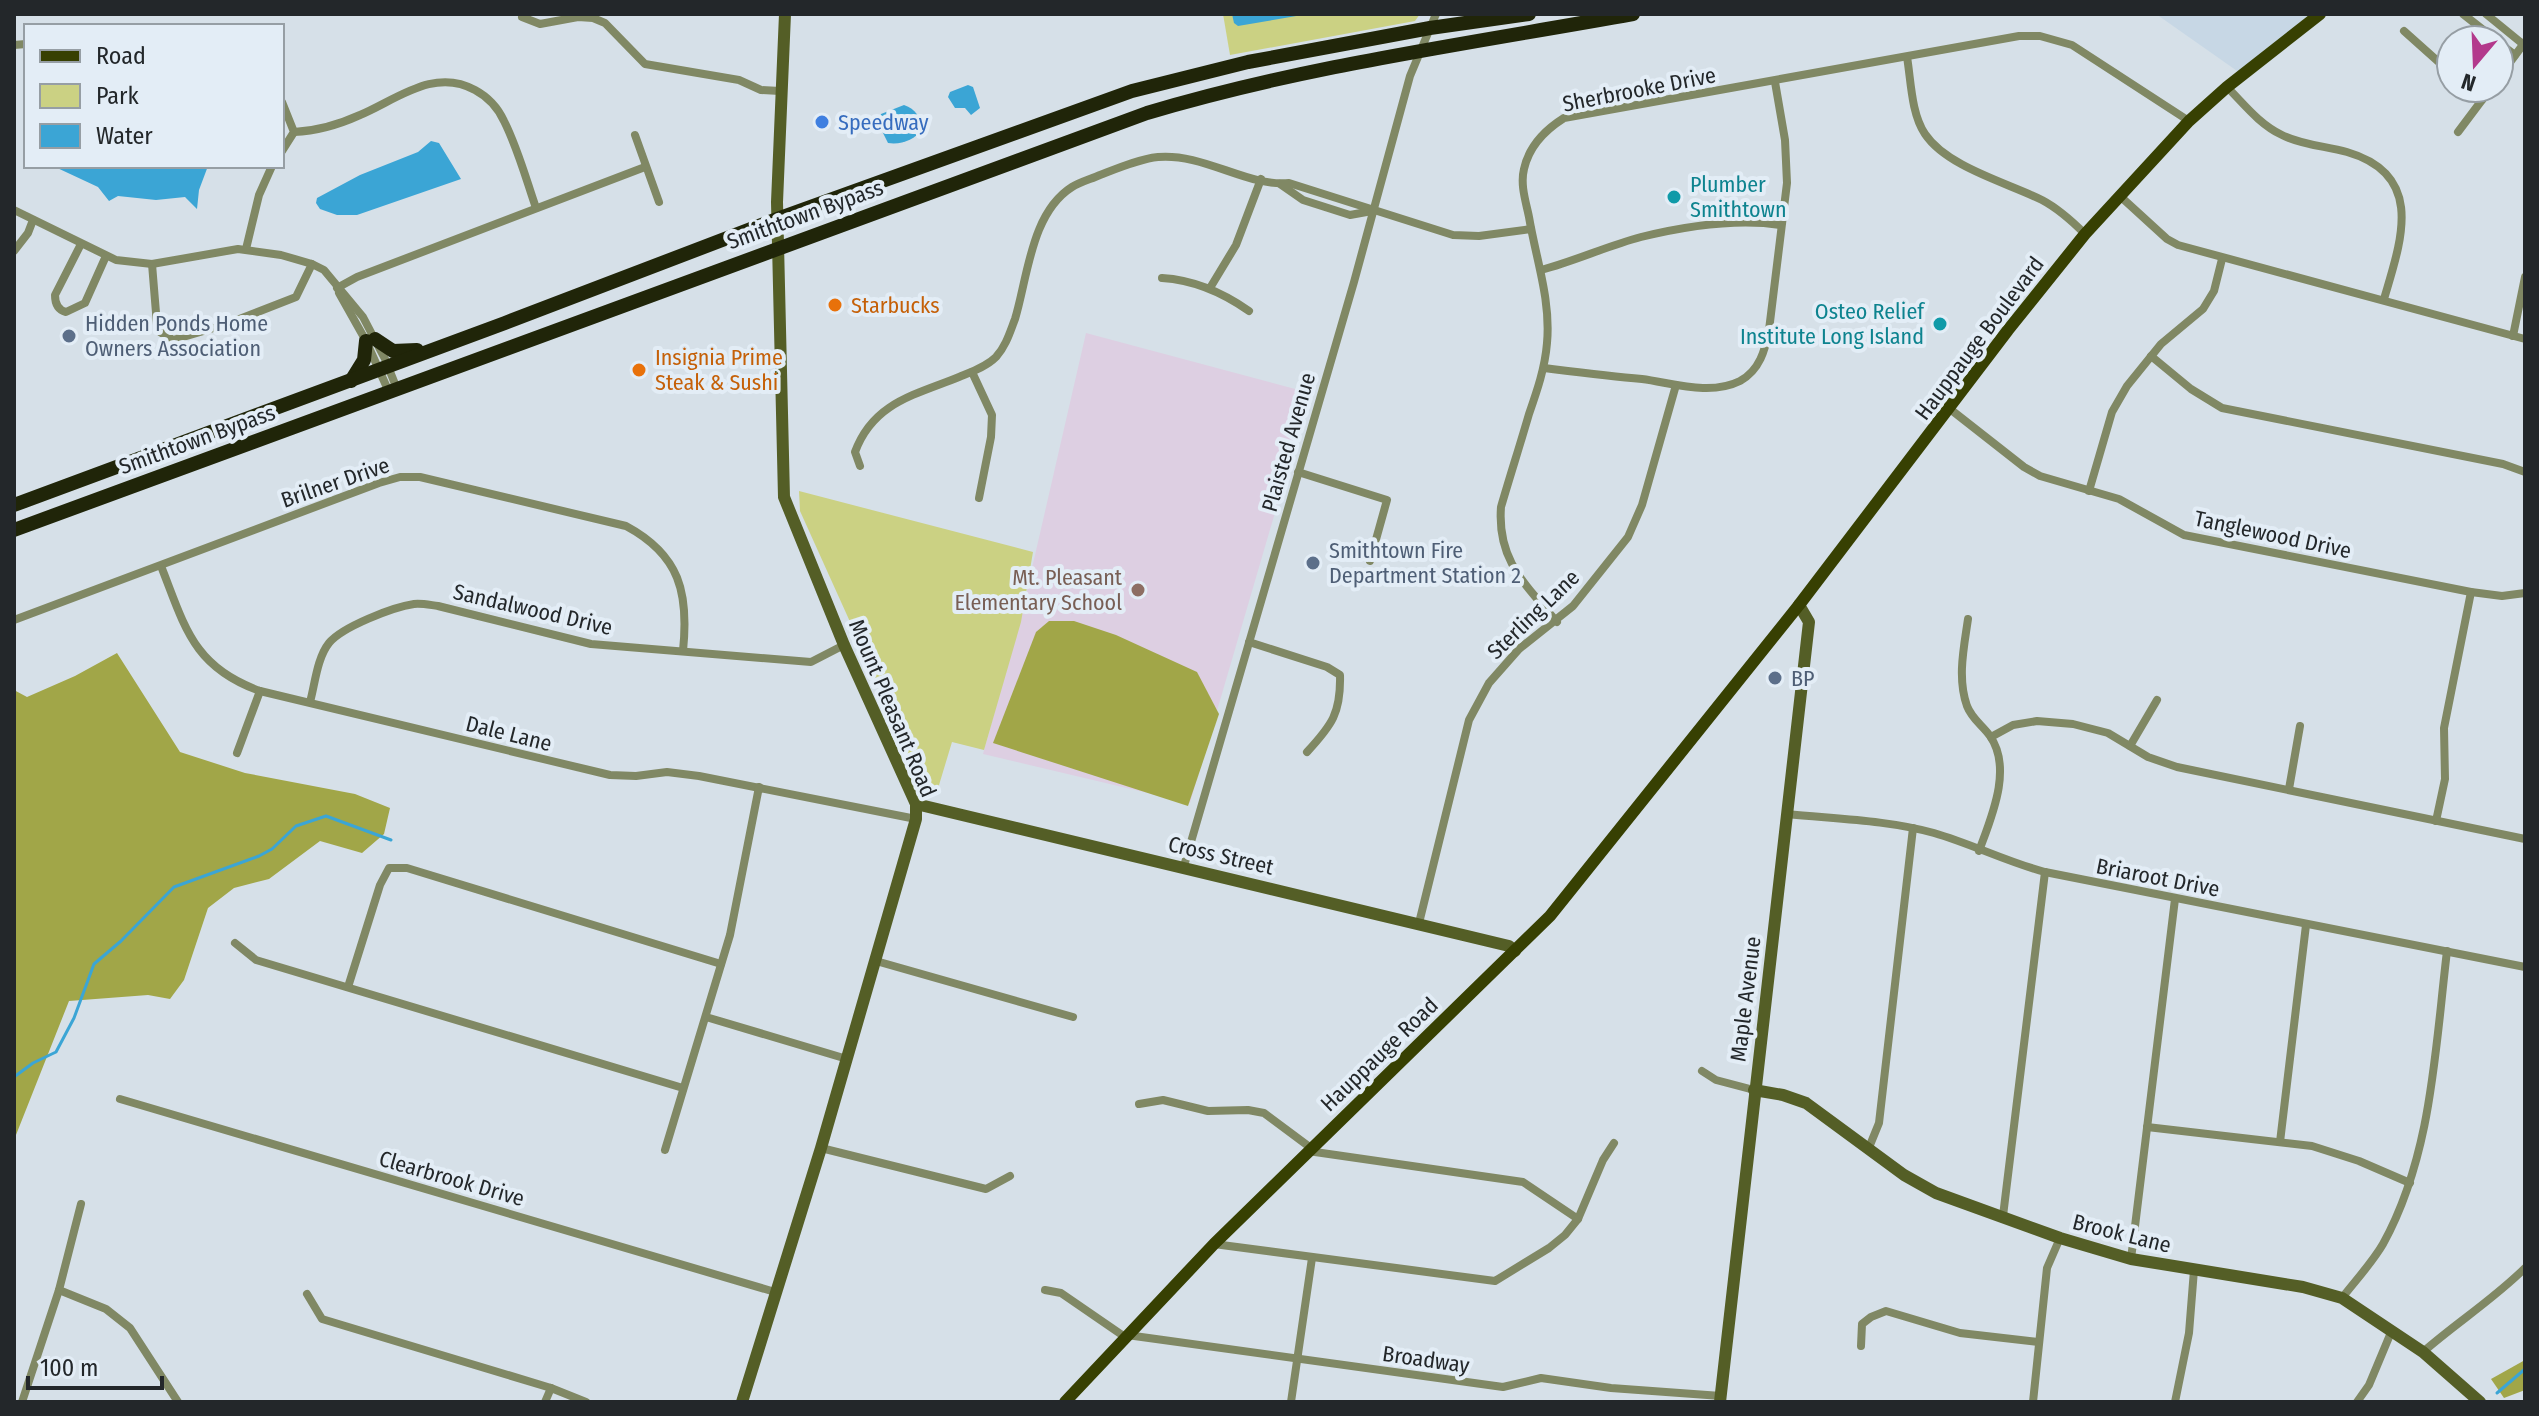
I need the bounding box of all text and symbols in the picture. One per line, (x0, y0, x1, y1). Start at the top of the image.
legend (24, 24, 284, 168)
north arrow (2435, 24, 2515, 104)
text: Road (96, 42, 146, 70)
street label: Sherbrooke Drive (1560, 61, 1718, 118)
text: N (2458, 68, 2479, 97)
text: Park (96, 82, 139, 110)
place label: Speedway (838, 109, 929, 136)
marker: Speedway (813, 113, 831, 131)
text: Water (96, 122, 153, 150)
place label: Plumber Smithtown (1690, 171, 1787, 223)
street label: Smithtown Bypass (723, 174, 887, 255)
marker: Plumber Smithtown (1665, 188, 1683, 206)
street label: Hauppauge Boulevard (1909, 251, 2050, 425)
place label: Starbucks (851, 292, 940, 319)
marker: Starbucks (826, 296, 844, 314)
place label: Osteo Relief Institute Long Island (1740, 298, 1925, 350)
place label: Hidden Ponds Home Owners Association (85, 310, 268, 362)
marker: Osteo Relief Institute Long Island (1931, 315, 1949, 333)
marker: Hidden Ponds Home Owners Association (60, 327, 78, 345)
place label: Insignia Prime Steak & Sushi (655, 344, 783, 396)
marker: Insignia Prime Steak & Sushi (630, 361, 648, 379)
street label: Plaisted Avenue (1256, 369, 1321, 515)
street label: Smithtown Bypass (115, 399, 279, 480)
street label: Brilner Drive (277, 451, 393, 514)
street label: Tanglewood Drive (2192, 505, 2354, 564)
place label: Smithtown Fire Department Station 2 (1329, 537, 1521, 589)
marker: Smithtown Fire Department Station 2 (1304, 554, 1322, 572)
place label: Mt. Pleasant Elementary School (955, 564, 1123, 616)
street label: Sterling Lane (1482, 564, 1585, 665)
street label: Sandalwood Drive (451, 578, 615, 641)
marker: Mt. Pleasant Elementary School (1129, 581, 1147, 599)
street label: Mount Pleasant Road (843, 615, 942, 801)
place label: BP (1791, 665, 1815, 692)
marker: BP (1766, 669, 1784, 687)
street label: Dale Lane (463, 710, 555, 757)
street label: Cross Street (1166, 830, 1277, 881)
street label: Briaroot Drive (2094, 852, 2222, 903)
street label: Maple Avenue (1724, 935, 1767, 1063)
street label: Hauppauge Road (1315, 992, 1444, 1117)
street label: Clearbrook Drive (376, 1145, 528, 1212)
street label: Brook Lane (2070, 1208, 2174, 1259)
scale bar (28, 1340, 162, 1390)
street label: Broadway (1381, 1340, 1471, 1379)
text: 100 m (40, 1354, 98, 1382)

